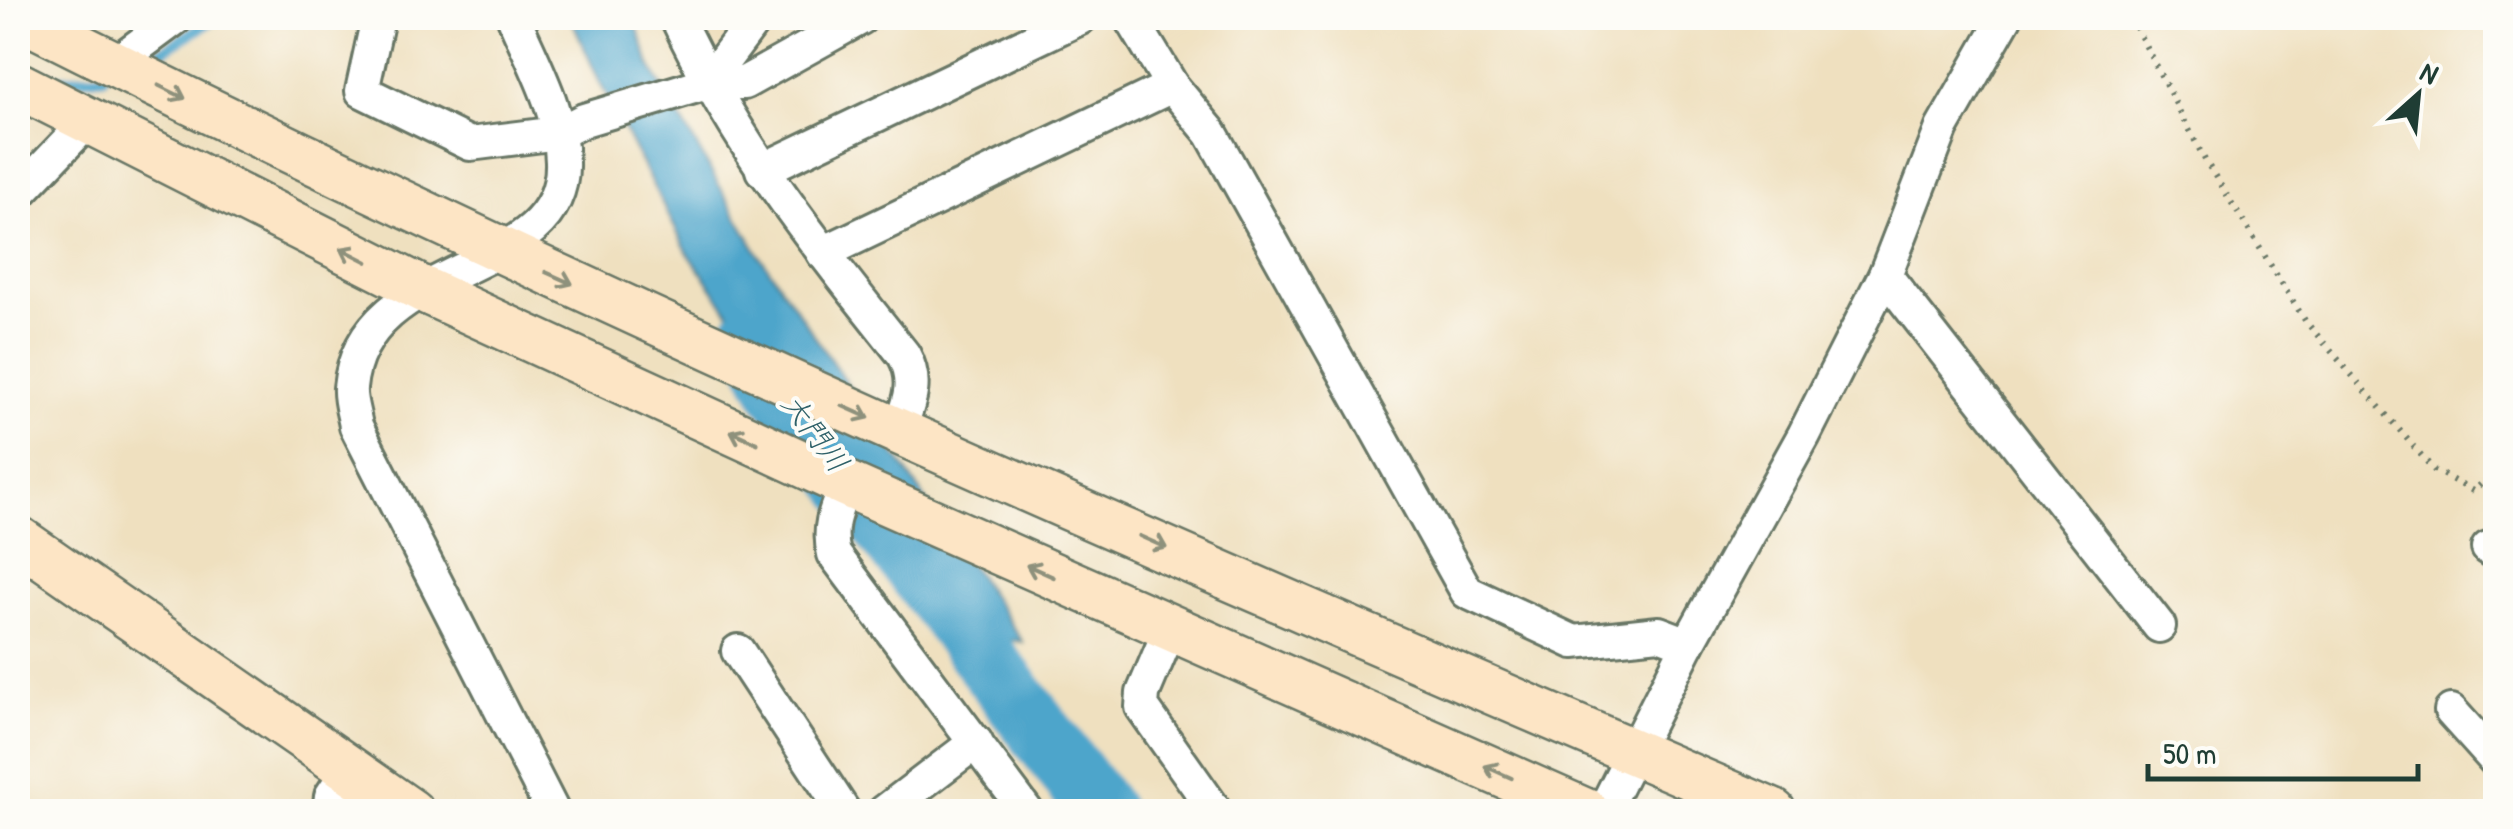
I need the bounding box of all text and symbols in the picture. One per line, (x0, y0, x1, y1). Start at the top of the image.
north arrow (2368, 45, 2468, 145)
text: N (2414, 52, 2445, 93)
one-way arrow (156, 83, 186, 102)
one-way arrow (340, 245, 370, 264)
one-way arrow (543, 270, 574, 288)
water label: 大門川 (773, 384, 859, 480)
one-way arrow (840, 403, 870, 422)
one-way arrow (730, 427, 760, 446)
one-way arrow (1137, 534, 1168, 552)
one-way arrow (1025, 561, 1056, 579)
scale bar (2148, 719, 2418, 781)
text: 50 m (2163, 733, 2216, 773)
one-way arrow (1483, 762, 1514, 780)

